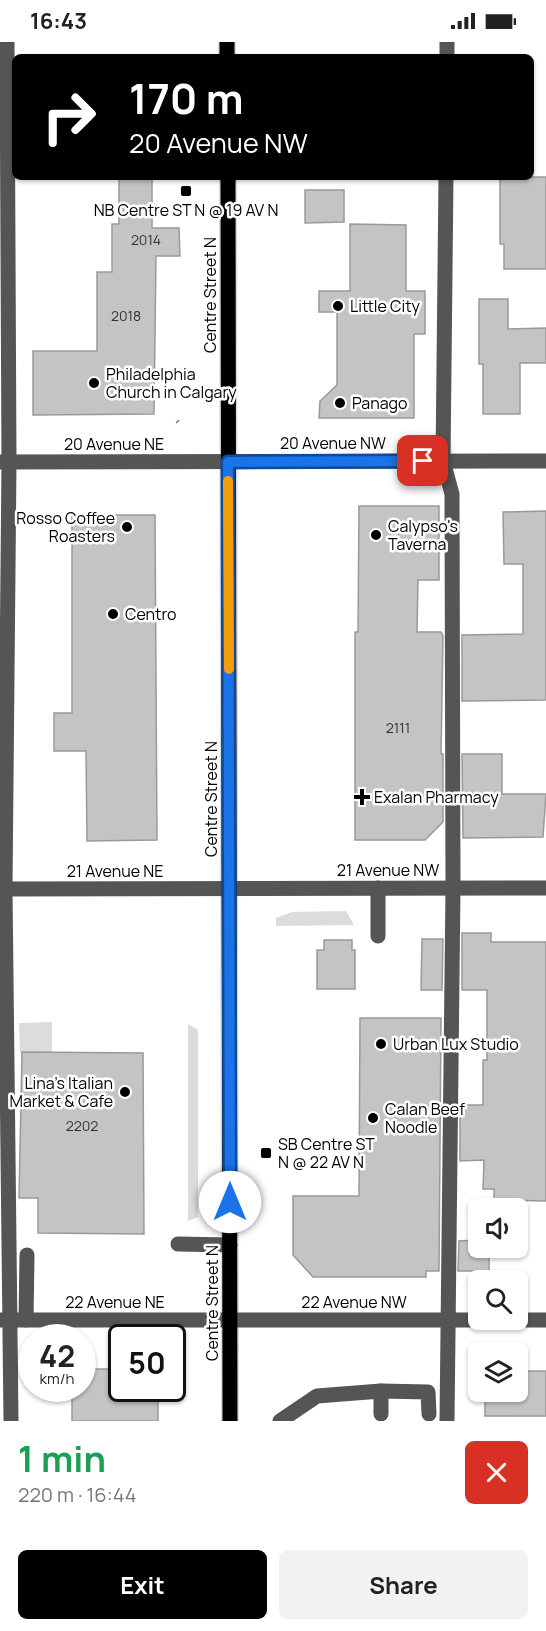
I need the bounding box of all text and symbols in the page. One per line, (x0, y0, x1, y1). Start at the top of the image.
text: 16:43 (30, 6, 87, 36)
text: 170 m (129, 69, 244, 127)
icon: right (30, 78, 108, 156)
text: 20 Avenue NW (129, 124, 308, 161)
marker: NB Centre ST N @ 19 AV N (179, 184, 193, 198)
place label: NB Centre ST N @ 19 AV N (94, 199, 278, 221)
house number: 2014 (131, 230, 161, 249)
street label: Centre Street N (199, 237, 221, 353)
place label: Little City (350, 295, 420, 317)
marker: Little City (331, 299, 345, 313)
house number: 2018 (111, 306, 141, 325)
place label: Philadelphia Church in Calgary (106, 363, 237, 403)
marker: Philadelphia Church in Calgary (87, 376, 101, 390)
place label: Panago (352, 392, 408, 414)
marker: Panago (333, 396, 347, 410)
street label: 20 Avenue NW (280, 432, 386, 454)
street label: 20 Avenue NE (64, 433, 164, 455)
pin (397, 435, 448, 486)
icon: arrive (406, 444, 439, 477)
place label: Rosso Coffee Roasters (16, 507, 115, 547)
place label: Calypso's Taverna (388, 515, 458, 555)
marker: Rosso Coffee Roasters (120, 520, 134, 534)
marker: Calypso's Taverna (369, 528, 383, 542)
place label: Centro (125, 603, 177, 625)
marker: Centro (106, 607, 120, 621)
house number: 2111 (386, 718, 410, 737)
street label: Centre Street N (200, 741, 222, 857)
place label: Exalan Pharmacy (374, 786, 499, 808)
marker: Exalan Pharmacy (355, 790, 369, 804)
street label: 21 Avenue NW (337, 859, 439, 881)
street label: 21 Avenue NE (67, 860, 163, 882)
place label: Urban Lux Studio (393, 1033, 519, 1055)
marker: Urban Lux Studio (374, 1037, 388, 1051)
place label: Lina's Italian Market & Cafe (9, 1072, 113, 1112)
marker: Lina's Italian Market & Cafe (118, 1085, 132, 1099)
place label: Calan Beef Noodle (385, 1098, 465, 1138)
marker: Calan Beef Noodle (366, 1111, 380, 1125)
house number: 2202 (66, 1116, 98, 1135)
place label: SB Centre ST N @ 22 AV N (278, 1133, 375, 1173)
marker: SB Centre ST N @ 22 AV N (259, 1146, 273, 1160)
position arrow (198, 1170, 262, 1234)
map controls (468, 1198, 528, 1402)
button: sound (468, 1198, 528, 1258)
street label: Centre Street N (201, 1245, 223, 1361)
button: search (468, 1270, 528, 1330)
street label: 22 Avenue NE (65, 1291, 165, 1313)
street label: 22 Avenue NW (301, 1291, 407, 1313)
speed limit sign: 50 (108, 1324, 186, 1402)
text: 42 (39, 1335, 75, 1376)
button: layers (468, 1342, 528, 1402)
text: km/h (40, 1368, 74, 1389)
text: 1 min (18, 1434, 106, 1483)
button: close (465, 1441, 528, 1504)
text: 220 m · 16:44 (18, 1481, 136, 1508)
button: Exit (18, 1550, 267, 1619)
button: Share (279, 1550, 528, 1619)

